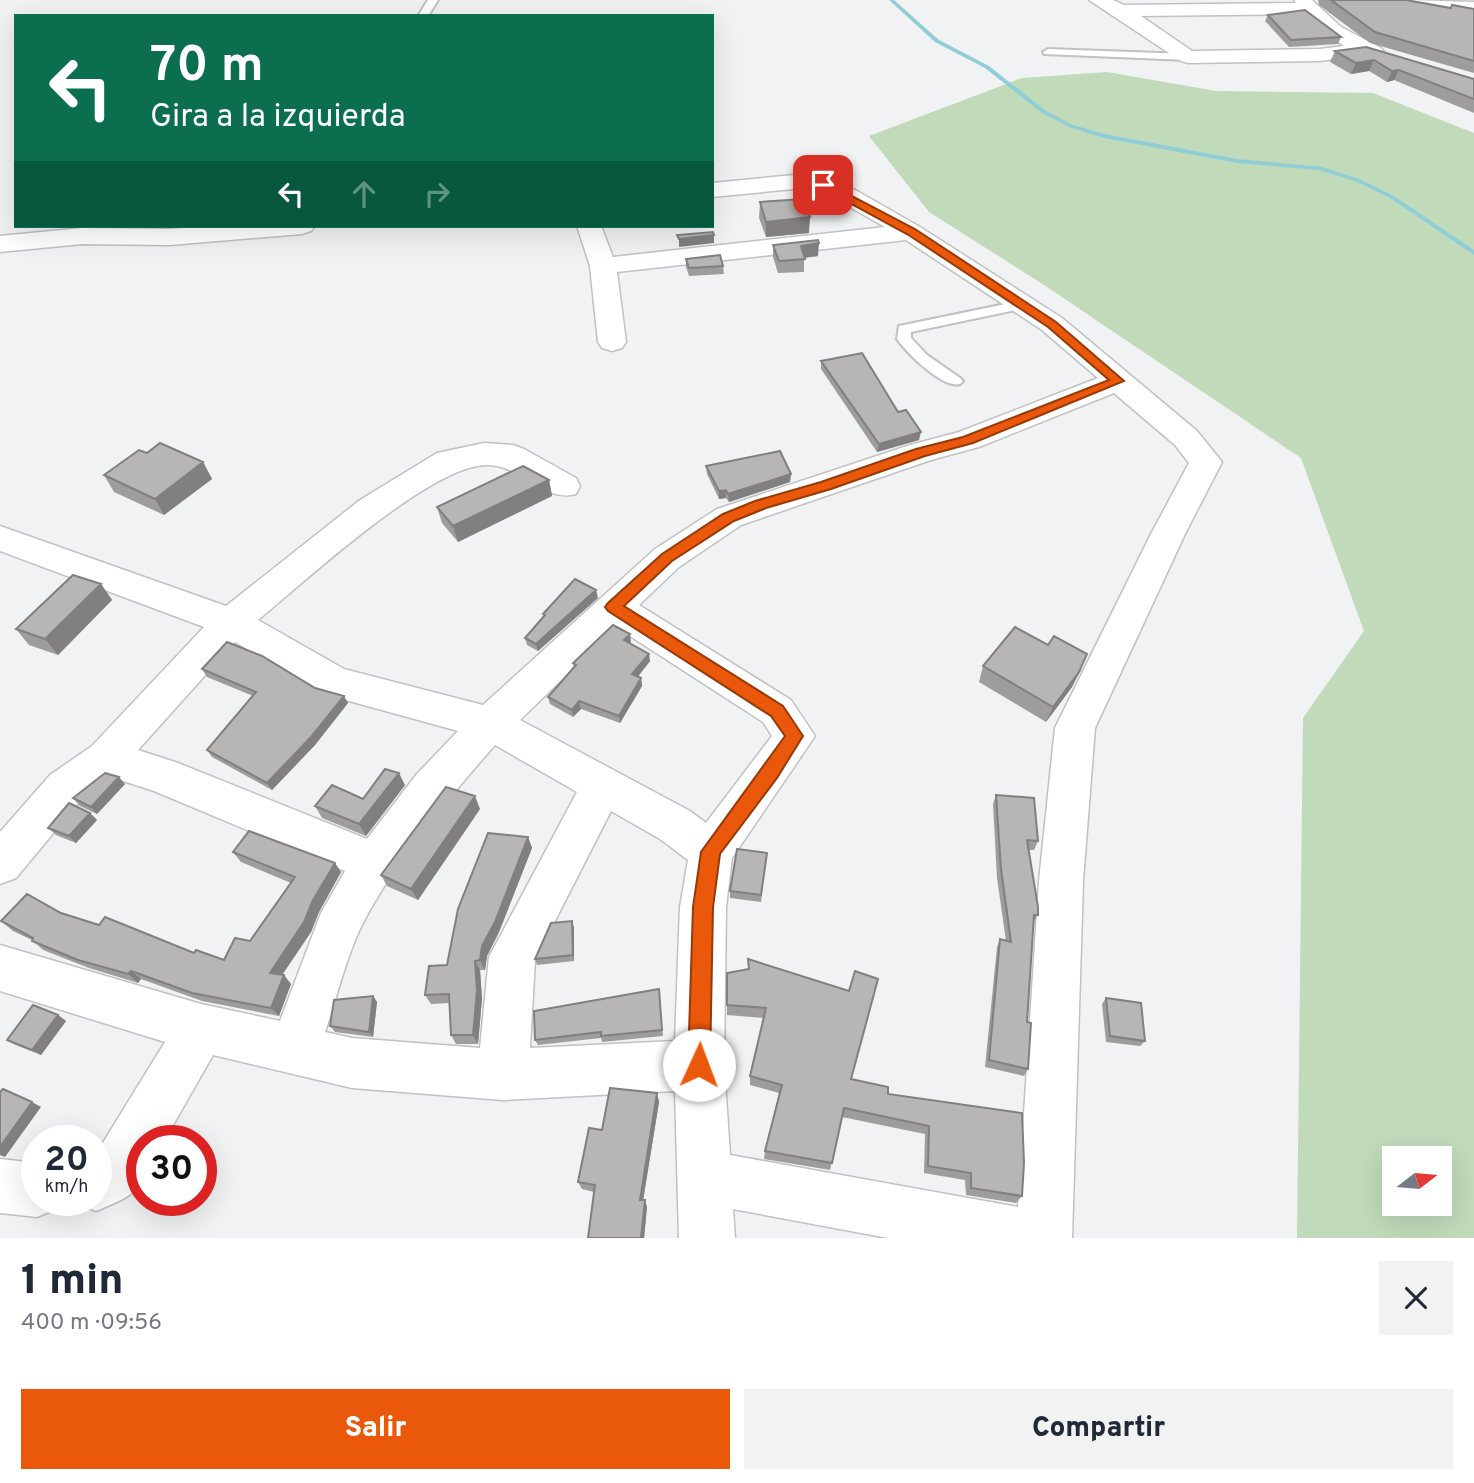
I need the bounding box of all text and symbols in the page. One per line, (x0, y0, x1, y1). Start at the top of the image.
text: 70 m (150, 37, 264, 99)
icon: left (35, 42, 126, 133)
text: Gira a la izquierda (150, 98, 406, 138)
pin (793, 155, 853, 215)
icon: arrive (804, 166, 842, 204)
icon: left (272, 175, 310, 213)
icon: ahead (345, 175, 383, 213)
icon: right (418, 175, 456, 213)
position arrow (662, 1028, 736, 1102)
speed limit sign: 30 (126, 1125, 217, 1216)
text: 20 (44, 1139, 89, 1183)
north arrow (1382, 1146, 1452, 1216)
map controls (1382, 1146, 1452, 1216)
text: km/h (45, 1176, 88, 1199)
text: 1 min (21, 1256, 124, 1309)
button: close (1379, 1261, 1453, 1335)
text: 400 m · 09:56 (21, 1309, 162, 1338)
button: Salir (21, 1389, 730, 1469)
button: Compartir (744, 1389, 1453, 1469)

